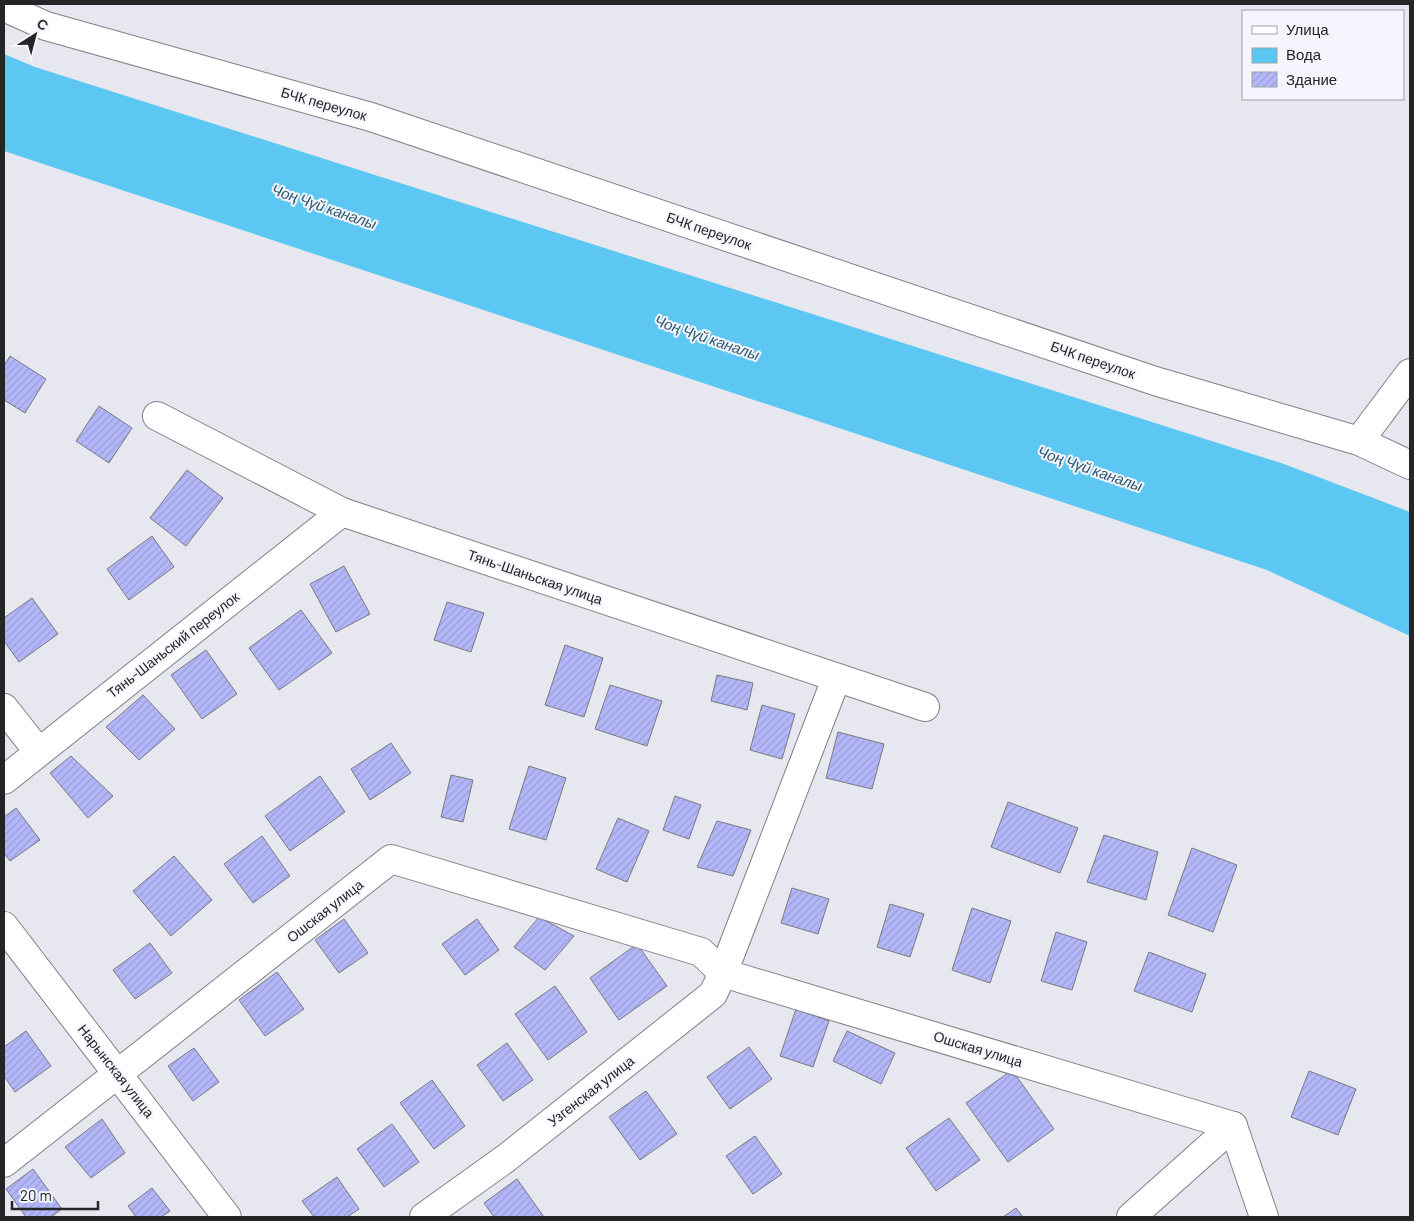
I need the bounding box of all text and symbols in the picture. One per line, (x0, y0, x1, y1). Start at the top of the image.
north arrow (10, 10, 60, 60)
legend (1242, 10, 1404, 100)
text: С (34, 14, 52, 34)
text: Улица (1286, 20, 1329, 38)
text: Вода (1286, 45, 1322, 63)
text: Здание (1286, 70, 1337, 88)
street label: БЧК переулок (279, 83, 370, 124)
water label: Чоң Чүй каналы (269, 180, 379, 232)
street label: БЧК переулок (665, 208, 755, 253)
water label: Чоң Чүй каналы (652, 311, 762, 363)
street label: БЧК переулок (1049, 337, 1139, 382)
water label: Чоң Чүй каналы (1035, 442, 1145, 494)
street label: Тянь-Шаньская улица (465, 545, 605, 608)
street label: Тянь-Шаньский переулок (103, 587, 243, 701)
street label: Ошская улица (283, 875, 366, 946)
street label: Нарынская улица (75, 1021, 158, 1121)
street label: Ошская улица (932, 1027, 1025, 1070)
street label: Узгенская улица (544, 1051, 637, 1130)
scale bar (12, 1178, 99, 1210)
text: 20 m (20, 1186, 52, 1204)

